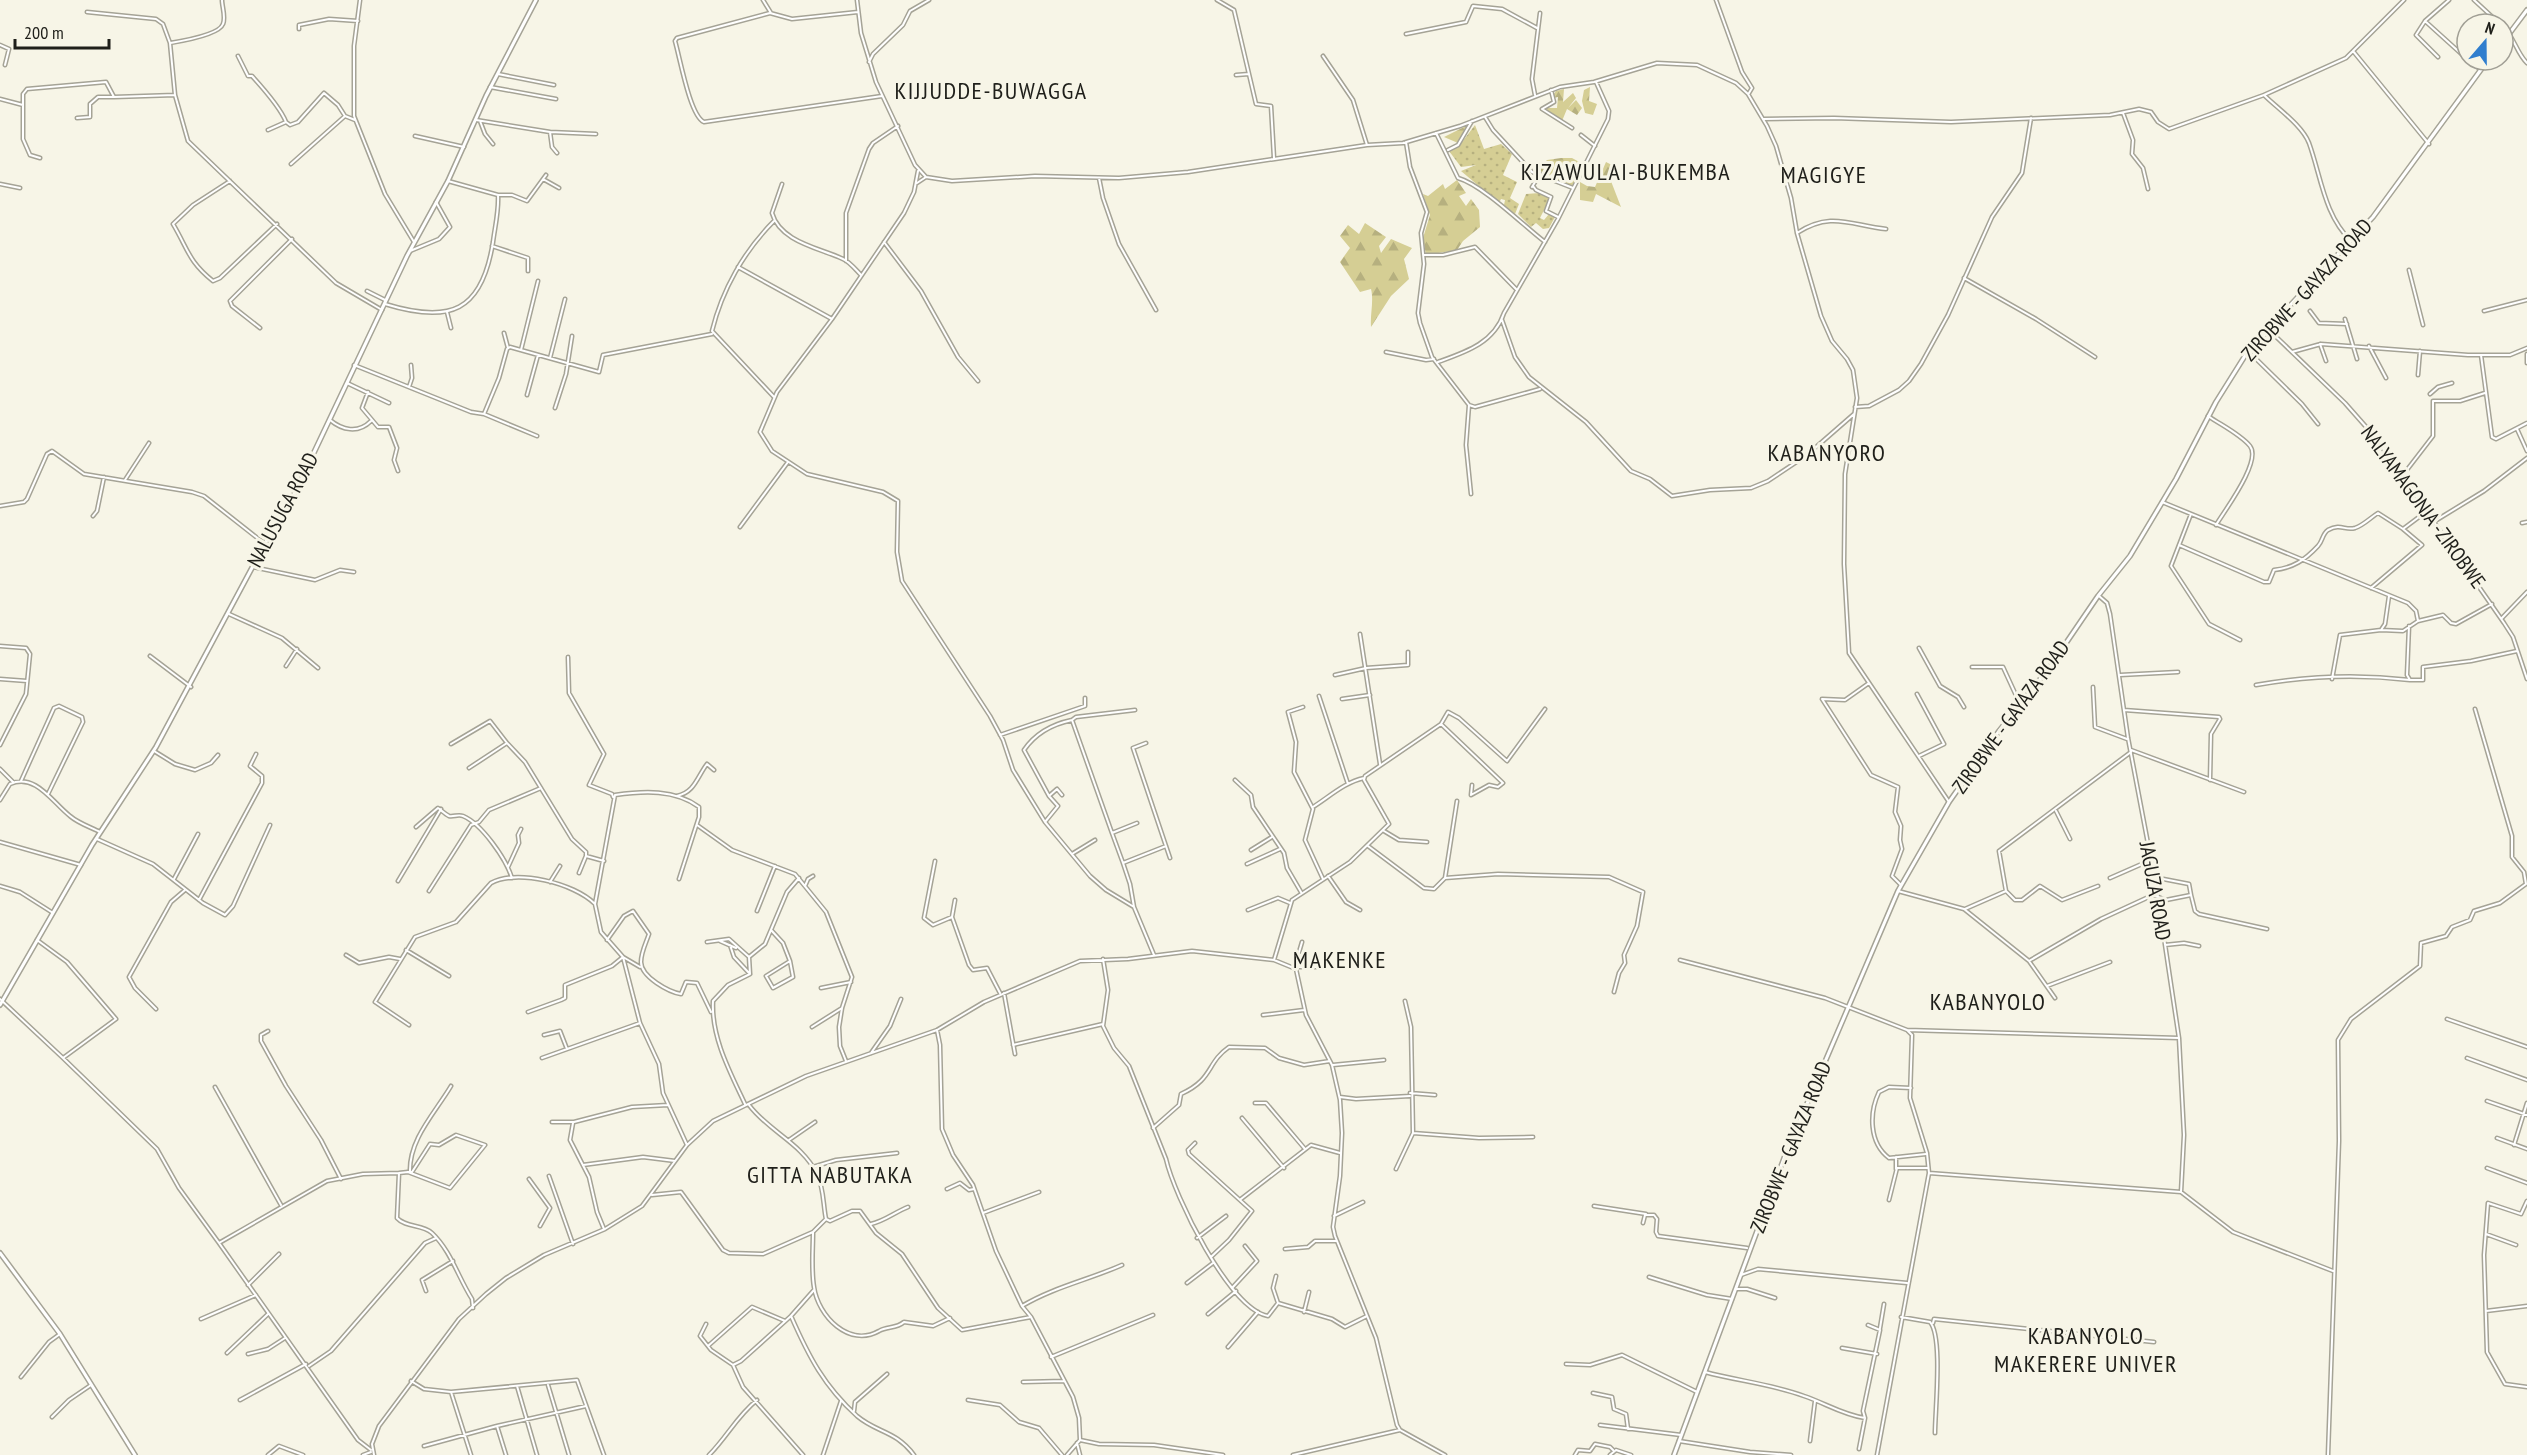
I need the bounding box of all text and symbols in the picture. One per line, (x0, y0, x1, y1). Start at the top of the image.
scale bar (15, 12, 110, 50)
north arrow (2455, 12, 2515, 72)
text: N (2483, 17, 2498, 39)
text: 200 m (24, 21, 64, 44)
district label: KIJJUDDE-BUWAGGA (894, 75, 1088, 106)
district label: KIZAWULAI-BUKEMBA (1521, 156, 1731, 187)
district label: MAGIGYE (1780, 159, 1868, 190)
street label: ZIROBWE - GAYAZA ROAD (2235, 213, 2378, 367)
street label: NALYAMAGONJA -ZIROBWE (2355, 420, 2492, 594)
district label: KABANYORO (1768, 437, 1886, 468)
street label: NALUSUGA ROAD (241, 448, 324, 572)
street label: ZIROBWE - GAYAZA ROAD (1946, 635, 2075, 799)
street label: JAGUZA ROAD (2133, 838, 2177, 942)
district label: MAKENKE (1293, 944, 1387, 975)
district label: KABANYOLO (1930, 986, 2046, 1017)
street label: ZIROBWE - GAYAZA ROAD (1744, 1057, 1837, 1237)
district label: GITTA NABUTAKA (747, 1159, 913, 1190)
district label: KABANYOLO MAKERERE UNIVER (1994, 1320, 2178, 1379)

